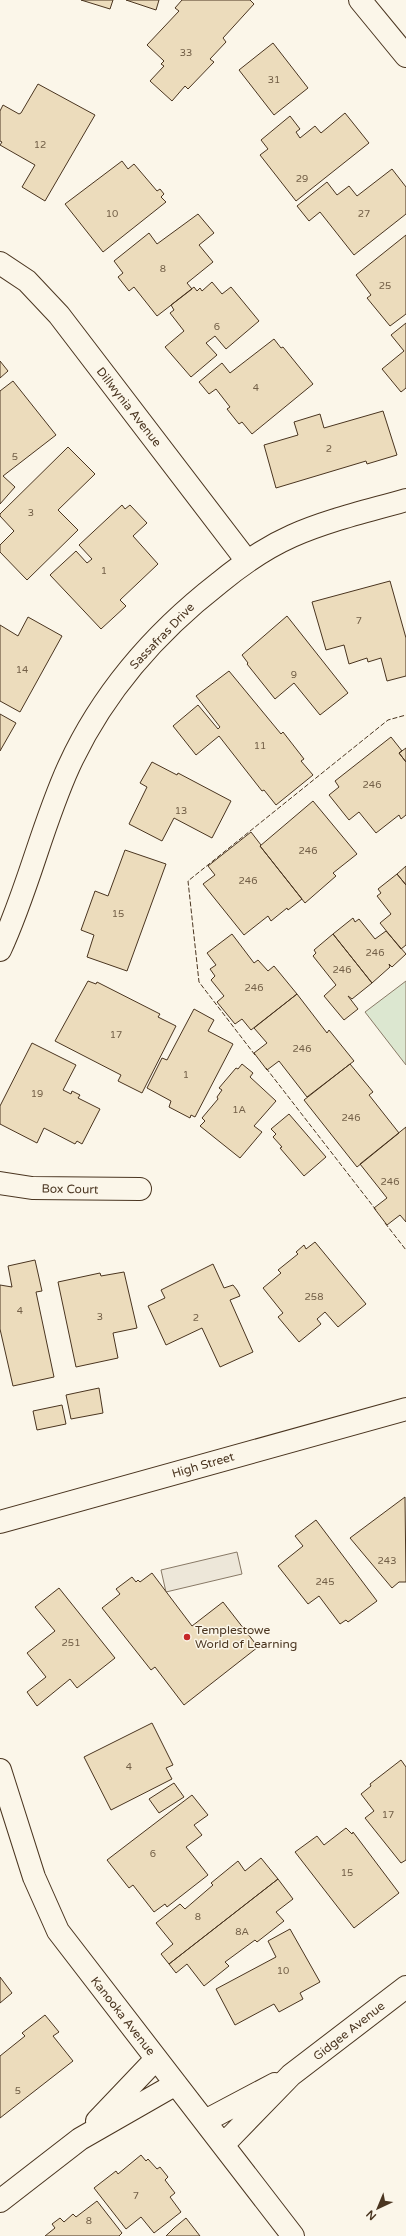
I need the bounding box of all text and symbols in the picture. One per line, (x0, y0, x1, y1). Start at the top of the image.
house number: 33 (180, 47, 192, 59)
house number: 31 (268, 74, 280, 86)
house number: 12 (34, 139, 46, 151)
house number: 29 (296, 173, 308, 185)
house number: 10 (106, 208, 118, 220)
house number: 27 (358, 208, 370, 220)
house number: 8 (160, 263, 166, 275)
house number: 25 (379, 280, 391, 292)
house number: 6 (214, 321, 220, 333)
street label: Dillwynia Avenue (94, 365, 164, 450)
house number: 4 (253, 382, 259, 394)
house number: 2 (326, 443, 332, 455)
house number: 5 (12, 451, 18, 463)
house number: 3 (28, 507, 34, 519)
house number: 1 (101, 565, 107, 577)
street label: Sassafras Drive (127, 600, 197, 672)
house number: 7 (356, 615, 362, 627)
house number: 14 (16, 664, 28, 676)
house number: 9 (291, 669, 297, 681)
house number: 11 (254, 740, 266, 752)
house number: 246 (363, 779, 381, 791)
house number: 13 (175, 805, 187, 817)
house number: 246 (299, 845, 317, 857)
house number: 246 (239, 875, 257, 887)
house number: 15 (112, 908, 124, 920)
house number: 246 (366, 947, 384, 959)
house number: 246 (333, 964, 351, 976)
house number: 246 (245, 982, 263, 994)
house number: 17 (110, 1029, 122, 1041)
house number: 246 (293, 1043, 311, 1055)
house number: 1 (183, 1069, 189, 1081)
house number: 19 (31, 1088, 43, 1100)
house number: 1A (232, 1104, 246, 1116)
house number: 246 (342, 1112, 360, 1124)
house number: 246 (381, 1176, 399, 1188)
street label: Box Court (41, 1182, 99, 1197)
house number: 258 (305, 1291, 323, 1303)
house number: 4 (17, 1305, 23, 1317)
house number: 3 (97, 1311, 103, 1323)
house number: 2 (193, 1312, 199, 1324)
street label: High Street (170, 1449, 236, 1481)
house number: 243 (378, 1555, 396, 1567)
house number: 245 (316, 1576, 334, 1588)
place label: Templestowe World of Learning (195, 1623, 297, 1651)
marker: Templestowe World of Learning (182, 1632, 192, 1642)
house number: 251 (62, 1637, 80, 1649)
house number: 4 (126, 1761, 132, 1773)
house number: 17 (382, 1809, 394, 1821)
house number: 6 (150, 1848, 156, 1860)
house number: 15 (341, 1867, 353, 1879)
house number: 8 (195, 1911, 201, 1923)
house number: 8A (235, 1926, 249, 1938)
house number: 10 (277, 1965, 289, 1977)
street label: Kanooka Avenue (88, 1974, 158, 2058)
street label: Gidgee Avenue (310, 1999, 388, 2063)
house number: 5 (15, 2085, 21, 2097)
north arrow (358, 2188, 398, 2228)
house number: 7 (133, 2190, 139, 2202)
text: N (364, 2207, 379, 2223)
house number: 8 (86, 2215, 92, 2227)

